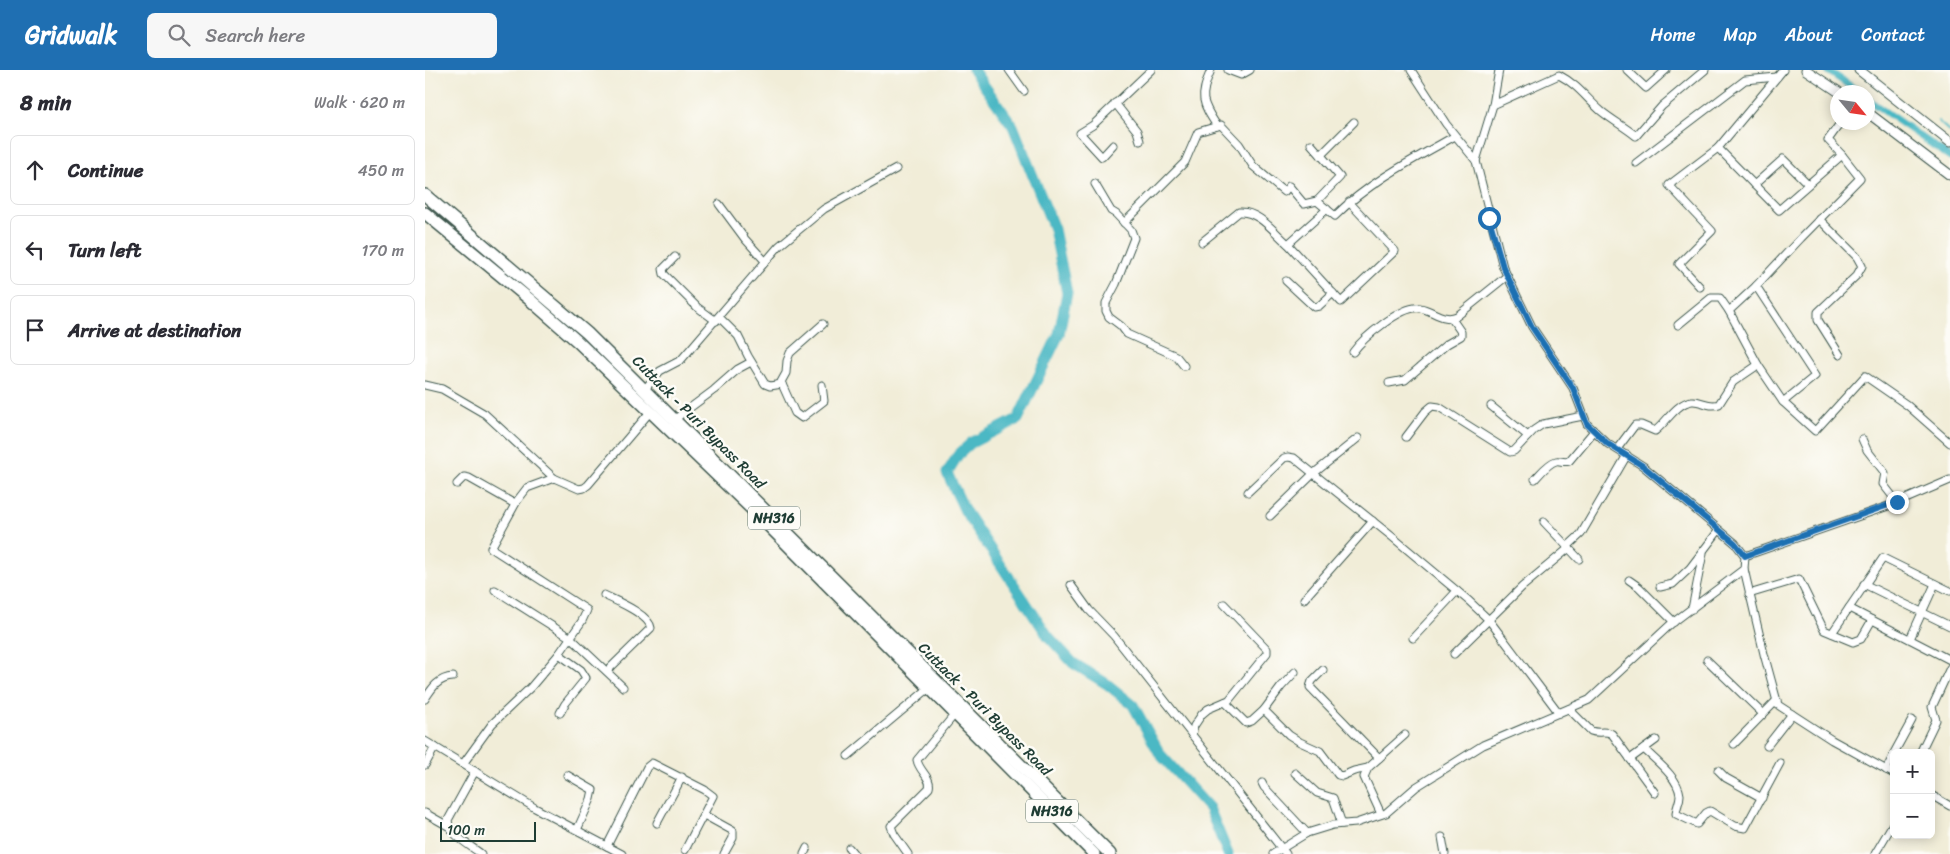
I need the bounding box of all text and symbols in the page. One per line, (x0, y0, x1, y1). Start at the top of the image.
search box (147, 13, 497, 58)
text: Gridwalk (25, 14, 117, 56)
text: Search here (205, 19, 305, 52)
text: Home (1651, 19, 1696, 51)
text: Map (1724, 19, 1757, 51)
text: About (1785, 19, 1833, 51)
text: Contact (1861, 19, 1925, 51)
icon: search (165, 21, 193, 49)
text: 8 min (20, 84, 71, 122)
north arrow (1830, 85, 1875, 130)
text: Walk · 620 m (314, 88, 405, 117)
text: Continue (68, 154, 144, 187)
icon: ahead (21, 156, 49, 184)
text: 450 m (358, 156, 404, 185)
route start (1478, 207, 1501, 230)
text: Turn left (68, 234, 141, 267)
icon: left (21, 236, 49, 264)
text: 170 m (361, 236, 404, 265)
text: Arrive at destination (68, 314, 241, 347)
icon: arrive (21, 316, 49, 344)
street label: Cuttack - Puri Bypass Road (626, 349, 773, 496)
route end (1886, 491, 1909, 514)
road number: NH316 (748, 506, 800, 529)
street label: Cuttack - Puri Bypass Road (912, 636, 1059, 783)
map controls (1890, 749, 1935, 839)
button: + (1890, 749, 1935, 794)
button: − (1890, 794, 1935, 839)
road number: NH316 (1026, 799, 1078, 822)
text: 100 m (447, 818, 485, 843)
scale bar (440, 819, 536, 842)

